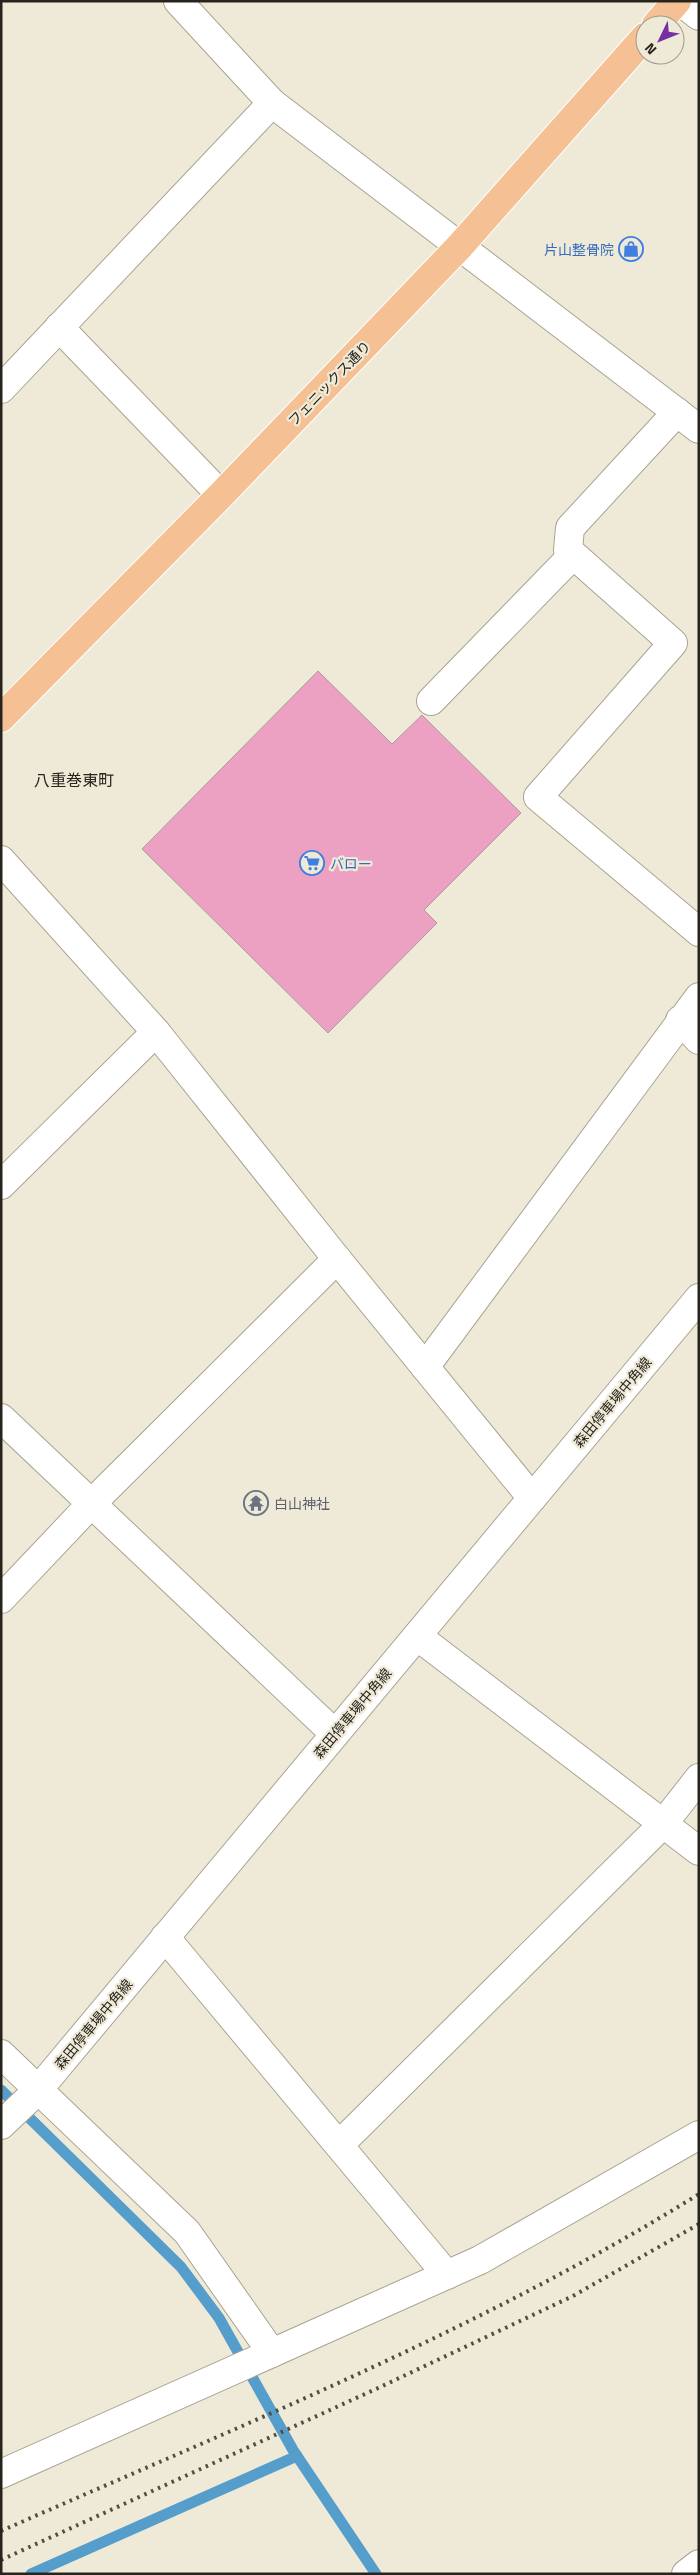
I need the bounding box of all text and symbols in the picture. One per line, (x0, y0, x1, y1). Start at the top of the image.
north arrow (635, 15, 685, 65)
text: N (639, 38, 661, 60)
shop icon: 片山整骨院 (618, 236, 644, 262)
place label: 片山整骨院 (544, 239, 614, 260)
street label: フェニックス通り (283, 336, 375, 430)
district label: 八重巻東町 (34, 768, 114, 792)
supermarket icon: バロー (299, 850, 325, 876)
place label: バロー (330, 853, 372, 874)
street label: 森田停車場中角線 (568, 1352, 656, 1452)
temple icon: 白山神社 (243, 1490, 269, 1516)
place label: 白山神社 (274, 1493, 330, 1514)
street label: 森田停車場中角線 (308, 1663, 396, 1763)
street label: 森田停車場中角線 (49, 1974, 137, 2074)

